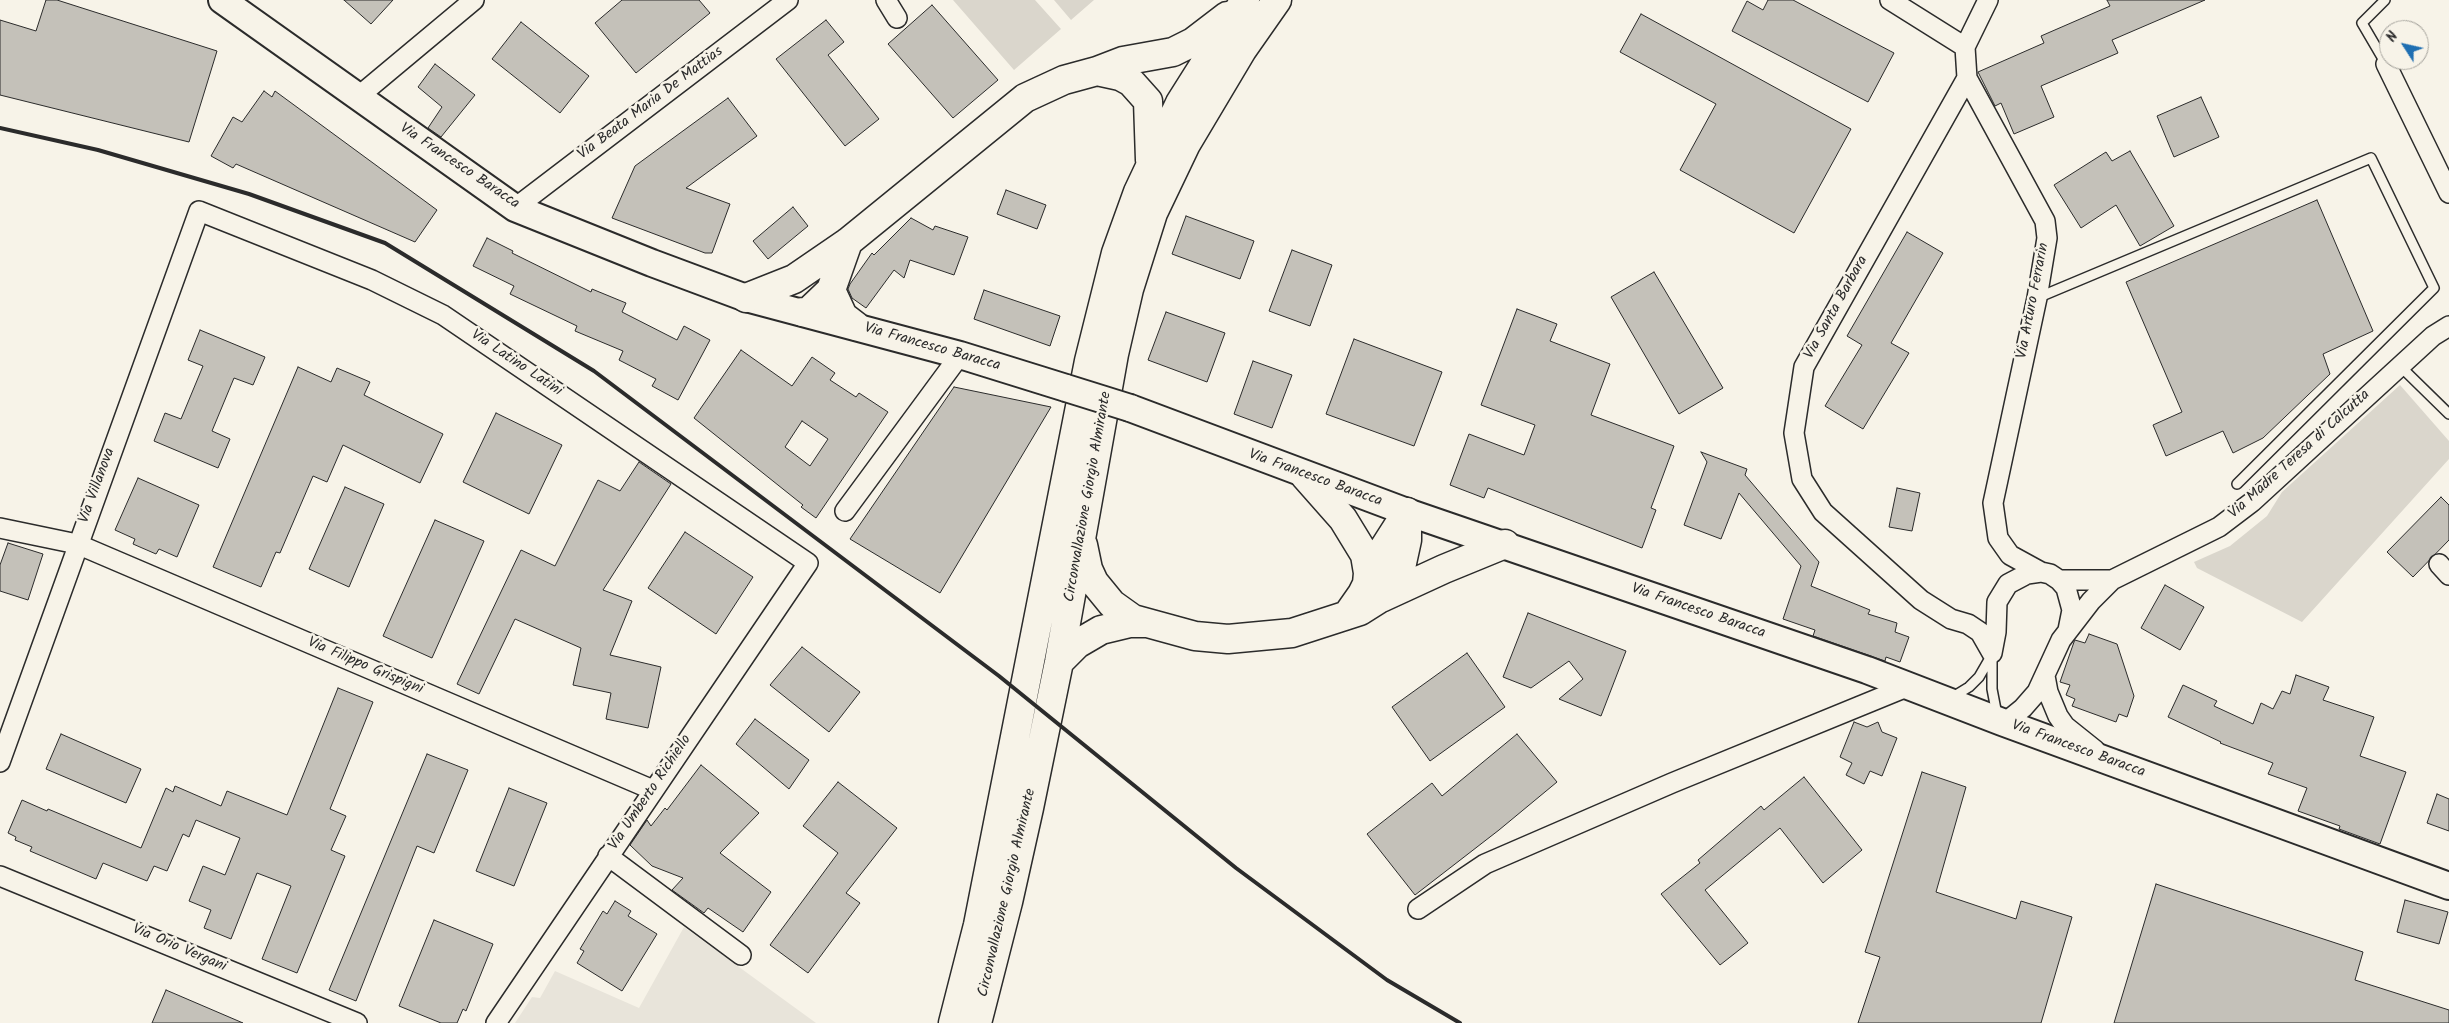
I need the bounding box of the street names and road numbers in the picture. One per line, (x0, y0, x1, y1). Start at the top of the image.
street label: Via Beata Maria De Mattias (575, 44, 727, 164)
street label: Via Francesco Baracca (396, 120, 522, 214)
street label: Via Arturo Ferrarin (2014, 242, 2054, 360)
street label: Via Santa Barbara (1801, 253, 1873, 363)
street label: Via Francesco Baracca (862, 320, 1002, 376)
street label: Via Latino Latini (467, 327, 565, 401)
street label: Via Madre Teresa di Calcutta (2226, 387, 2374, 523)
street label: Circonvallazione Giorgio Almirante (1062, 390, 1116, 604)
street label: Via Villanova (76, 446, 120, 526)
street label: Via Francesco Baracca (1246, 446, 1384, 512)
street label: Via Francesco Baracca (1629, 581, 1767, 643)
street label: Via Filippo Grispigni (304, 635, 426, 699)
street label: Via Francesco Baracca (2009, 717, 2147, 783)
street label: Via Umberto Richiello (606, 732, 696, 854)
street label: Circonvallazione Giorgio Almirante (975, 787, 1041, 999)
street label: Via Orio Vergani (129, 921, 229, 977)

